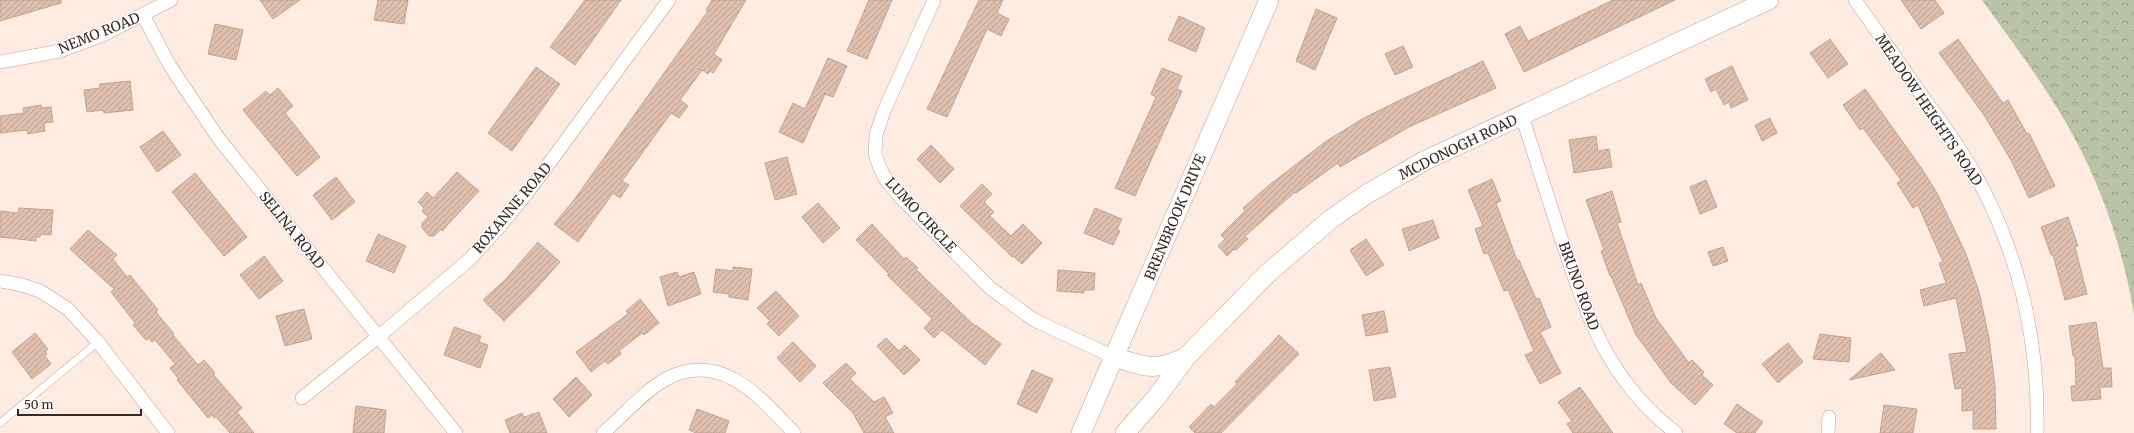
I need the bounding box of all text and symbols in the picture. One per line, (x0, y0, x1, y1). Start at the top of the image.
street label: NEMO ROAD (55, 8, 143, 58)
street label: MEADOW HEIGHTS ROAD (1872, 31, 1987, 190)
street label: MCDONOGH ROAD (1396, 110, 1521, 184)
street label: BRENBROOK DRIVE (1140, 151, 1210, 283)
street label: ROXANNE ROAD (469, 158, 556, 257)
street label: LUMO CIRCLE (882, 174, 960, 256)
street label: SELINA ROAD (255, 188, 329, 273)
street label: BRUNO ROAD (1555, 239, 1604, 333)
scale bar (18, 391, 141, 417)
text: 50 m (24, 397, 53, 412)

